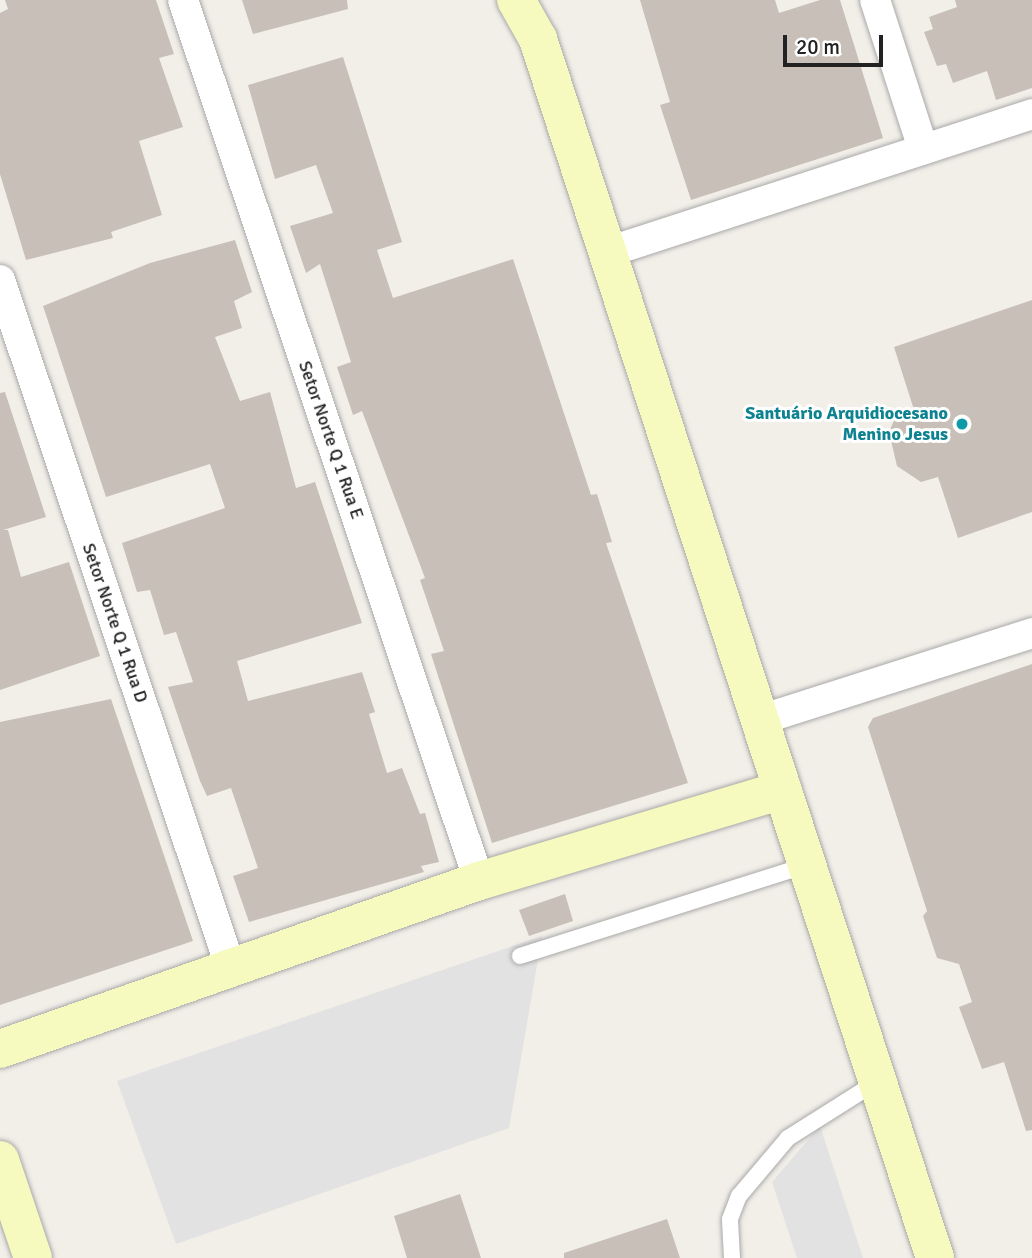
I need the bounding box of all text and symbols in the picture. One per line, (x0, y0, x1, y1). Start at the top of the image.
scale bar (787, 21, 887, 65)
text: 20 m (796, 34, 840, 60)
street label: Setor Norte Q 1 Rua E (294, 358, 368, 522)
place label: Santuário Arquidiocesano Menino Jesus (745, 403, 948, 446)
marker: Santuário Arquidiocesano Menino Jesus (954, 416, 970, 432)
street label: Setor Norte Q 1 Rua D (78, 540, 152, 706)

